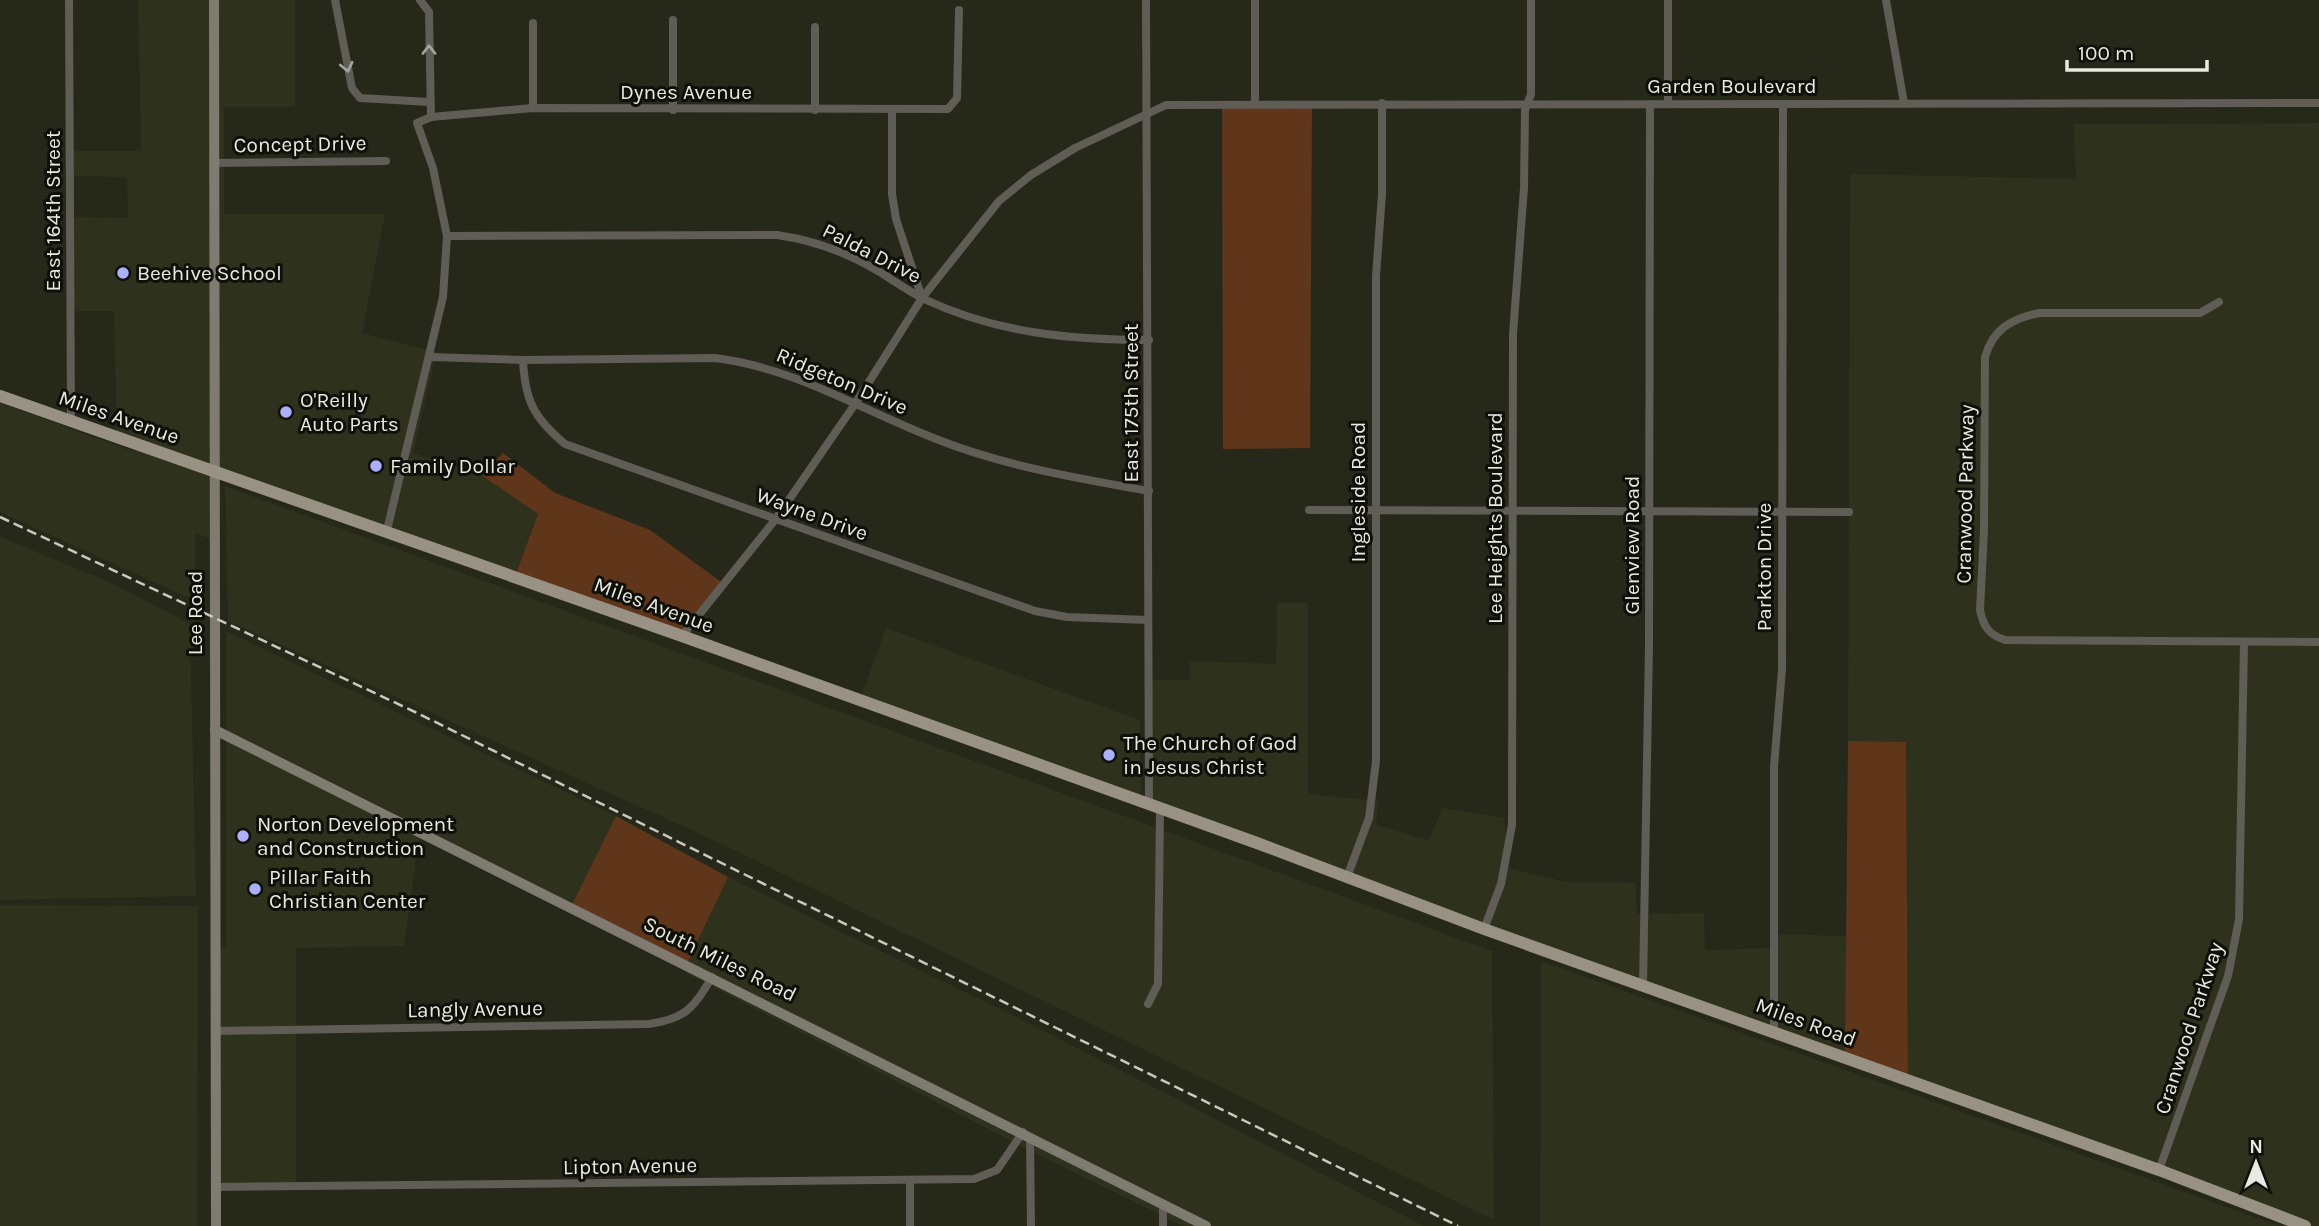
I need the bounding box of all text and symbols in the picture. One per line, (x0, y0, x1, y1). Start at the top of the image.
scale bar (2067, 28, 2207, 72)
text: 100 m (2078, 41, 2135, 65)
one-way arrow (421, 44, 437, 55)
one-way arrow (339, 61, 354, 73)
street label: Garden Boulevard (1647, 74, 1817, 98)
street label: Dynes Avenue (620, 80, 752, 104)
street label: East 164th Street (41, 130, 65, 292)
street label: Concept Drive (233, 131, 367, 157)
street label: Palda Drive (819, 218, 925, 288)
place label: Beehive School (137, 261, 282, 285)
marker: Beehive School (115, 265, 131, 281)
street label: East 175th Street (1119, 323, 1143, 483)
street label: Ridgeton Drive (773, 343, 911, 419)
street label: Miles Avenue (56, 385, 182, 449)
place label: O'Reilly Auto Parts (300, 388, 399, 436)
marker: O'Reilly Auto Parts (278, 404, 294, 420)
street label: Cranwood Parkway (1951, 404, 1979, 584)
street label: Lee Heights Boulevard (1483, 412, 1507, 624)
street label: Ingleside Road (1346, 422, 1370, 562)
place label: Family Dollar (390, 454, 515, 478)
marker: Family Dollar (368, 458, 384, 474)
street label: Glenview Road (1620, 476, 1644, 615)
street label: Wayne Drive (753, 483, 871, 545)
street label: Parkton Drive (1752, 503, 1776, 631)
street label: Lee Road (183, 571, 207, 655)
street label: Miles Avenue (591, 572, 717, 638)
place label: The Church of God in Jesus Christ (1123, 731, 1297, 779)
marker: The Church of God in Jesus Christ (1101, 747, 1117, 763)
place label: Norton Development and Construction (257, 812, 454, 860)
marker: Norton Development and Construction (235, 828, 251, 844)
place label: Pillar Faith Christian Center (269, 865, 426, 913)
marker: Pillar Faith Christian Center (247, 881, 263, 897)
street label: South Miles Road (639, 911, 801, 1007)
street label: Cranwood Parkway (2150, 939, 2228, 1117)
street label: Miles Road (1753, 993, 1859, 1051)
street label: Langly Avenue (407, 996, 543, 1022)
north arrow (2221, 1128, 2291, 1198)
text: N (2249, 1136, 2263, 1158)
street label: Lipton Avenue (563, 1153, 697, 1179)

